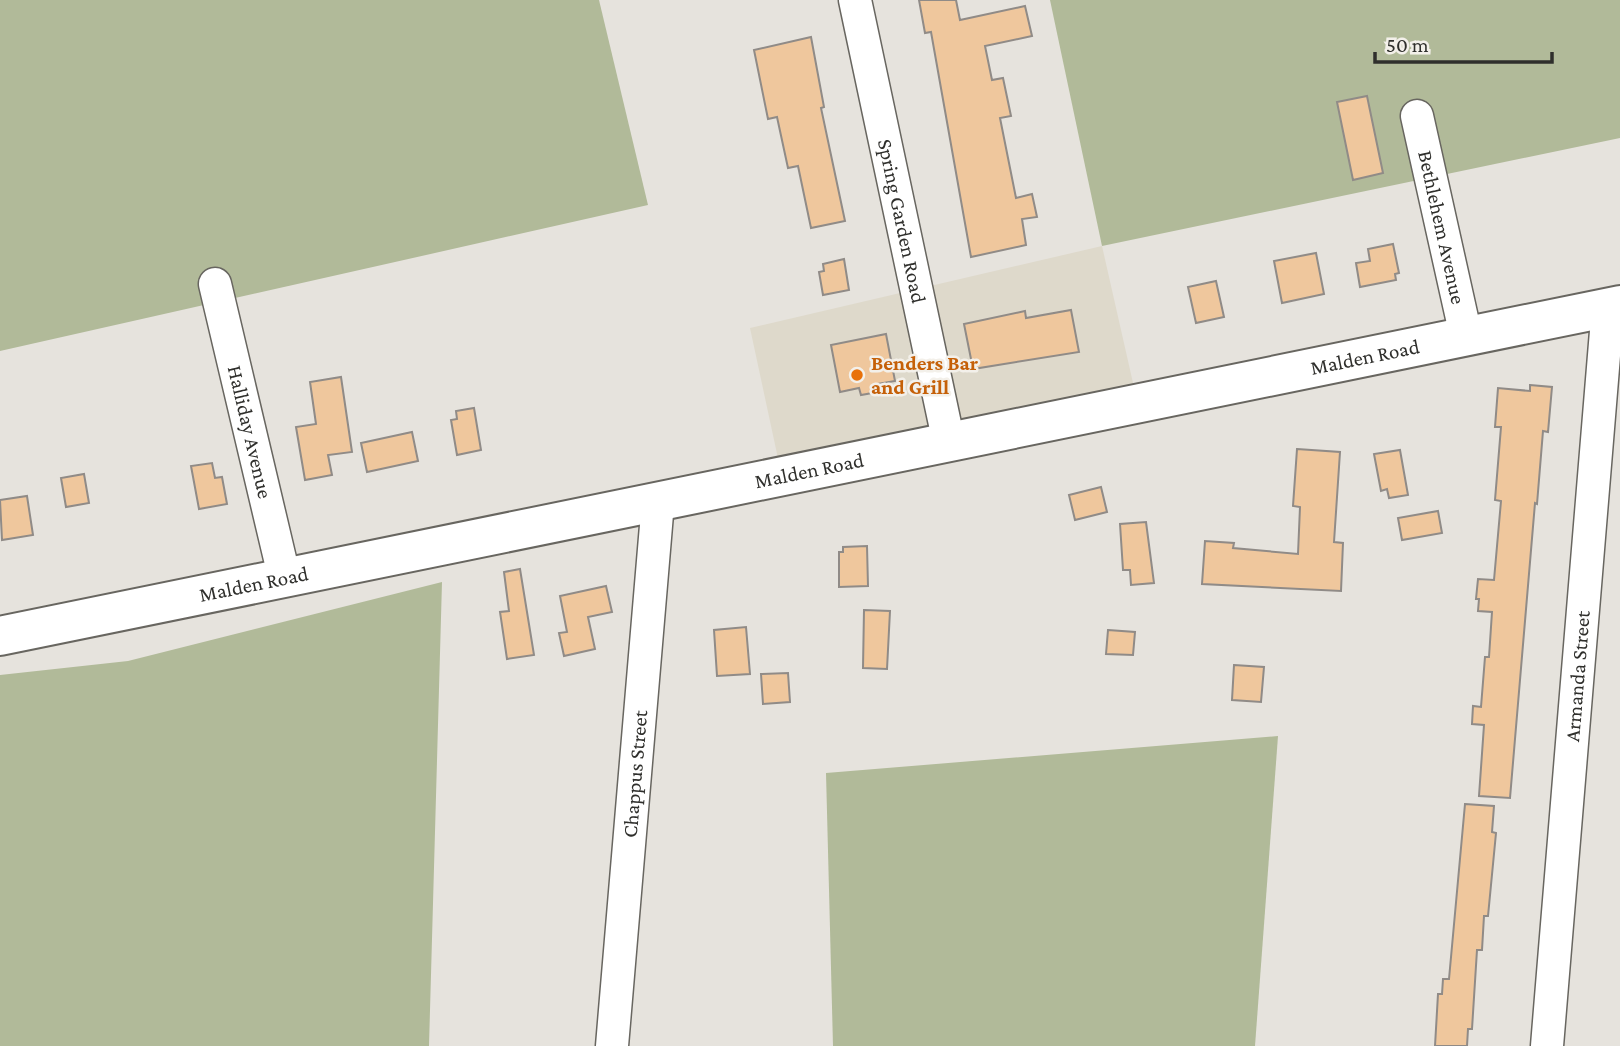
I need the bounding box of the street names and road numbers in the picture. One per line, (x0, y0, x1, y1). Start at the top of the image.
street label: Spring Garden Road (873, 137, 931, 305)
street label: Bethlehem Avenue (1413, 148, 1471, 306)
street label: Malden Road (1308, 334, 1421, 380)
street label: Halliday Avenue (223, 363, 277, 501)
street label: Malden Road (753, 448, 866, 493)
street label: Malden Road (197, 561, 310, 607)
street label: Armanda Street (1560, 609, 1595, 743)
street label: Chappus Street (618, 708, 652, 839)

